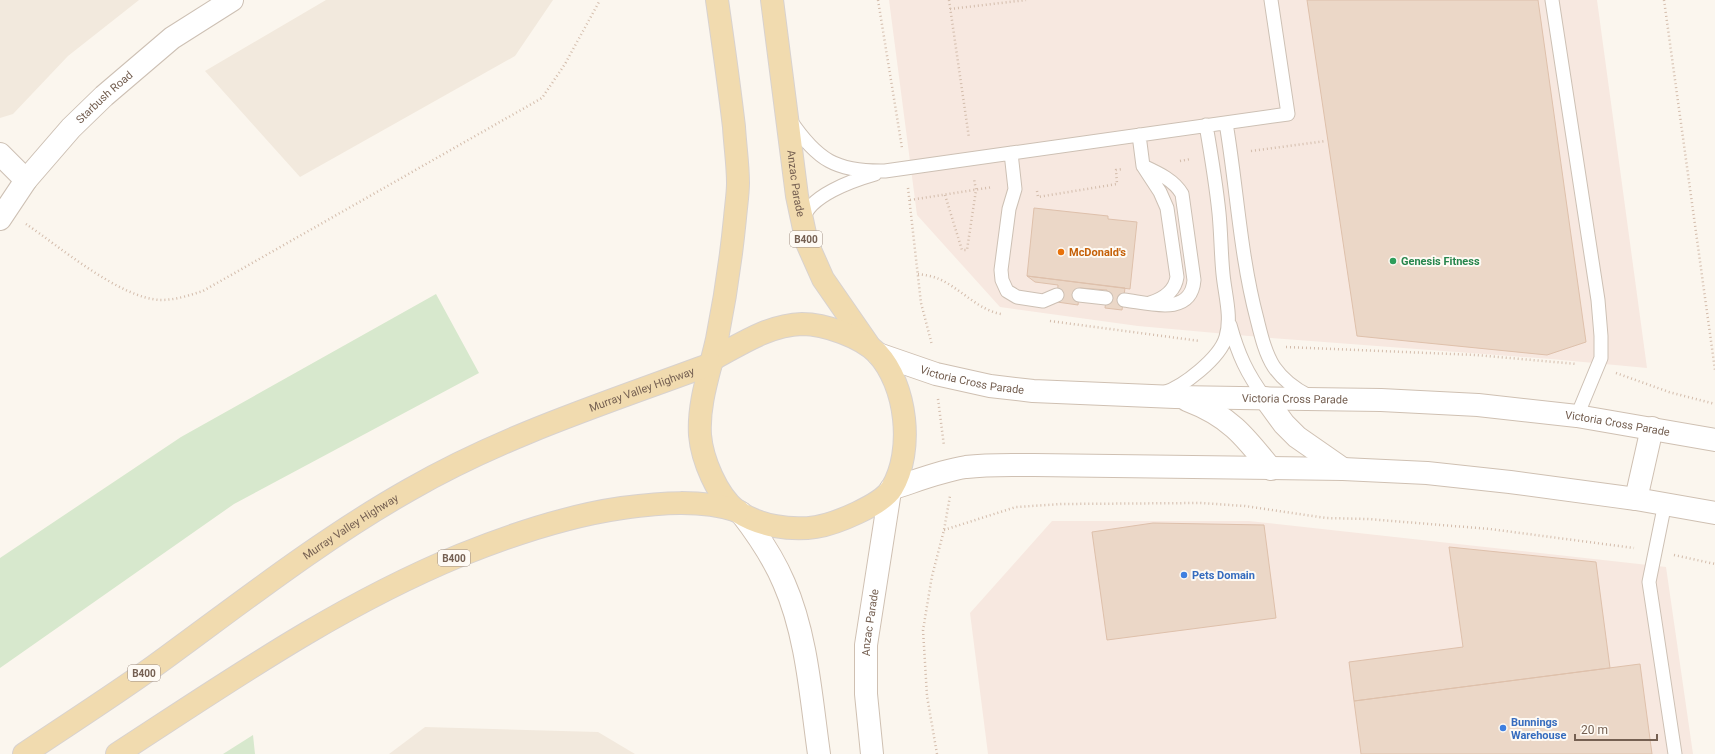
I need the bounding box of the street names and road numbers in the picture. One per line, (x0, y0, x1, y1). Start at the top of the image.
street label: Starbush Road (73, 68, 135, 126)
street label: Anzac Parade (785, 149, 808, 218)
road number: B400 (790, 231, 822, 247)
street label: Victoria Cross Parade (918, 363, 1025, 396)
street label: Murray Valley Highway (587, 364, 697, 414)
street label: Victoria Cross Parade (1242, 391, 1348, 406)
street label: Victoria Cross Parade (1565, 408, 1671, 439)
street label: Murray Valley Highway (300, 491, 401, 562)
road number: B400 (438, 550, 470, 566)
street label: Anzac Parade (860, 588, 881, 656)
road number: B400 (128, 665, 160, 681)

